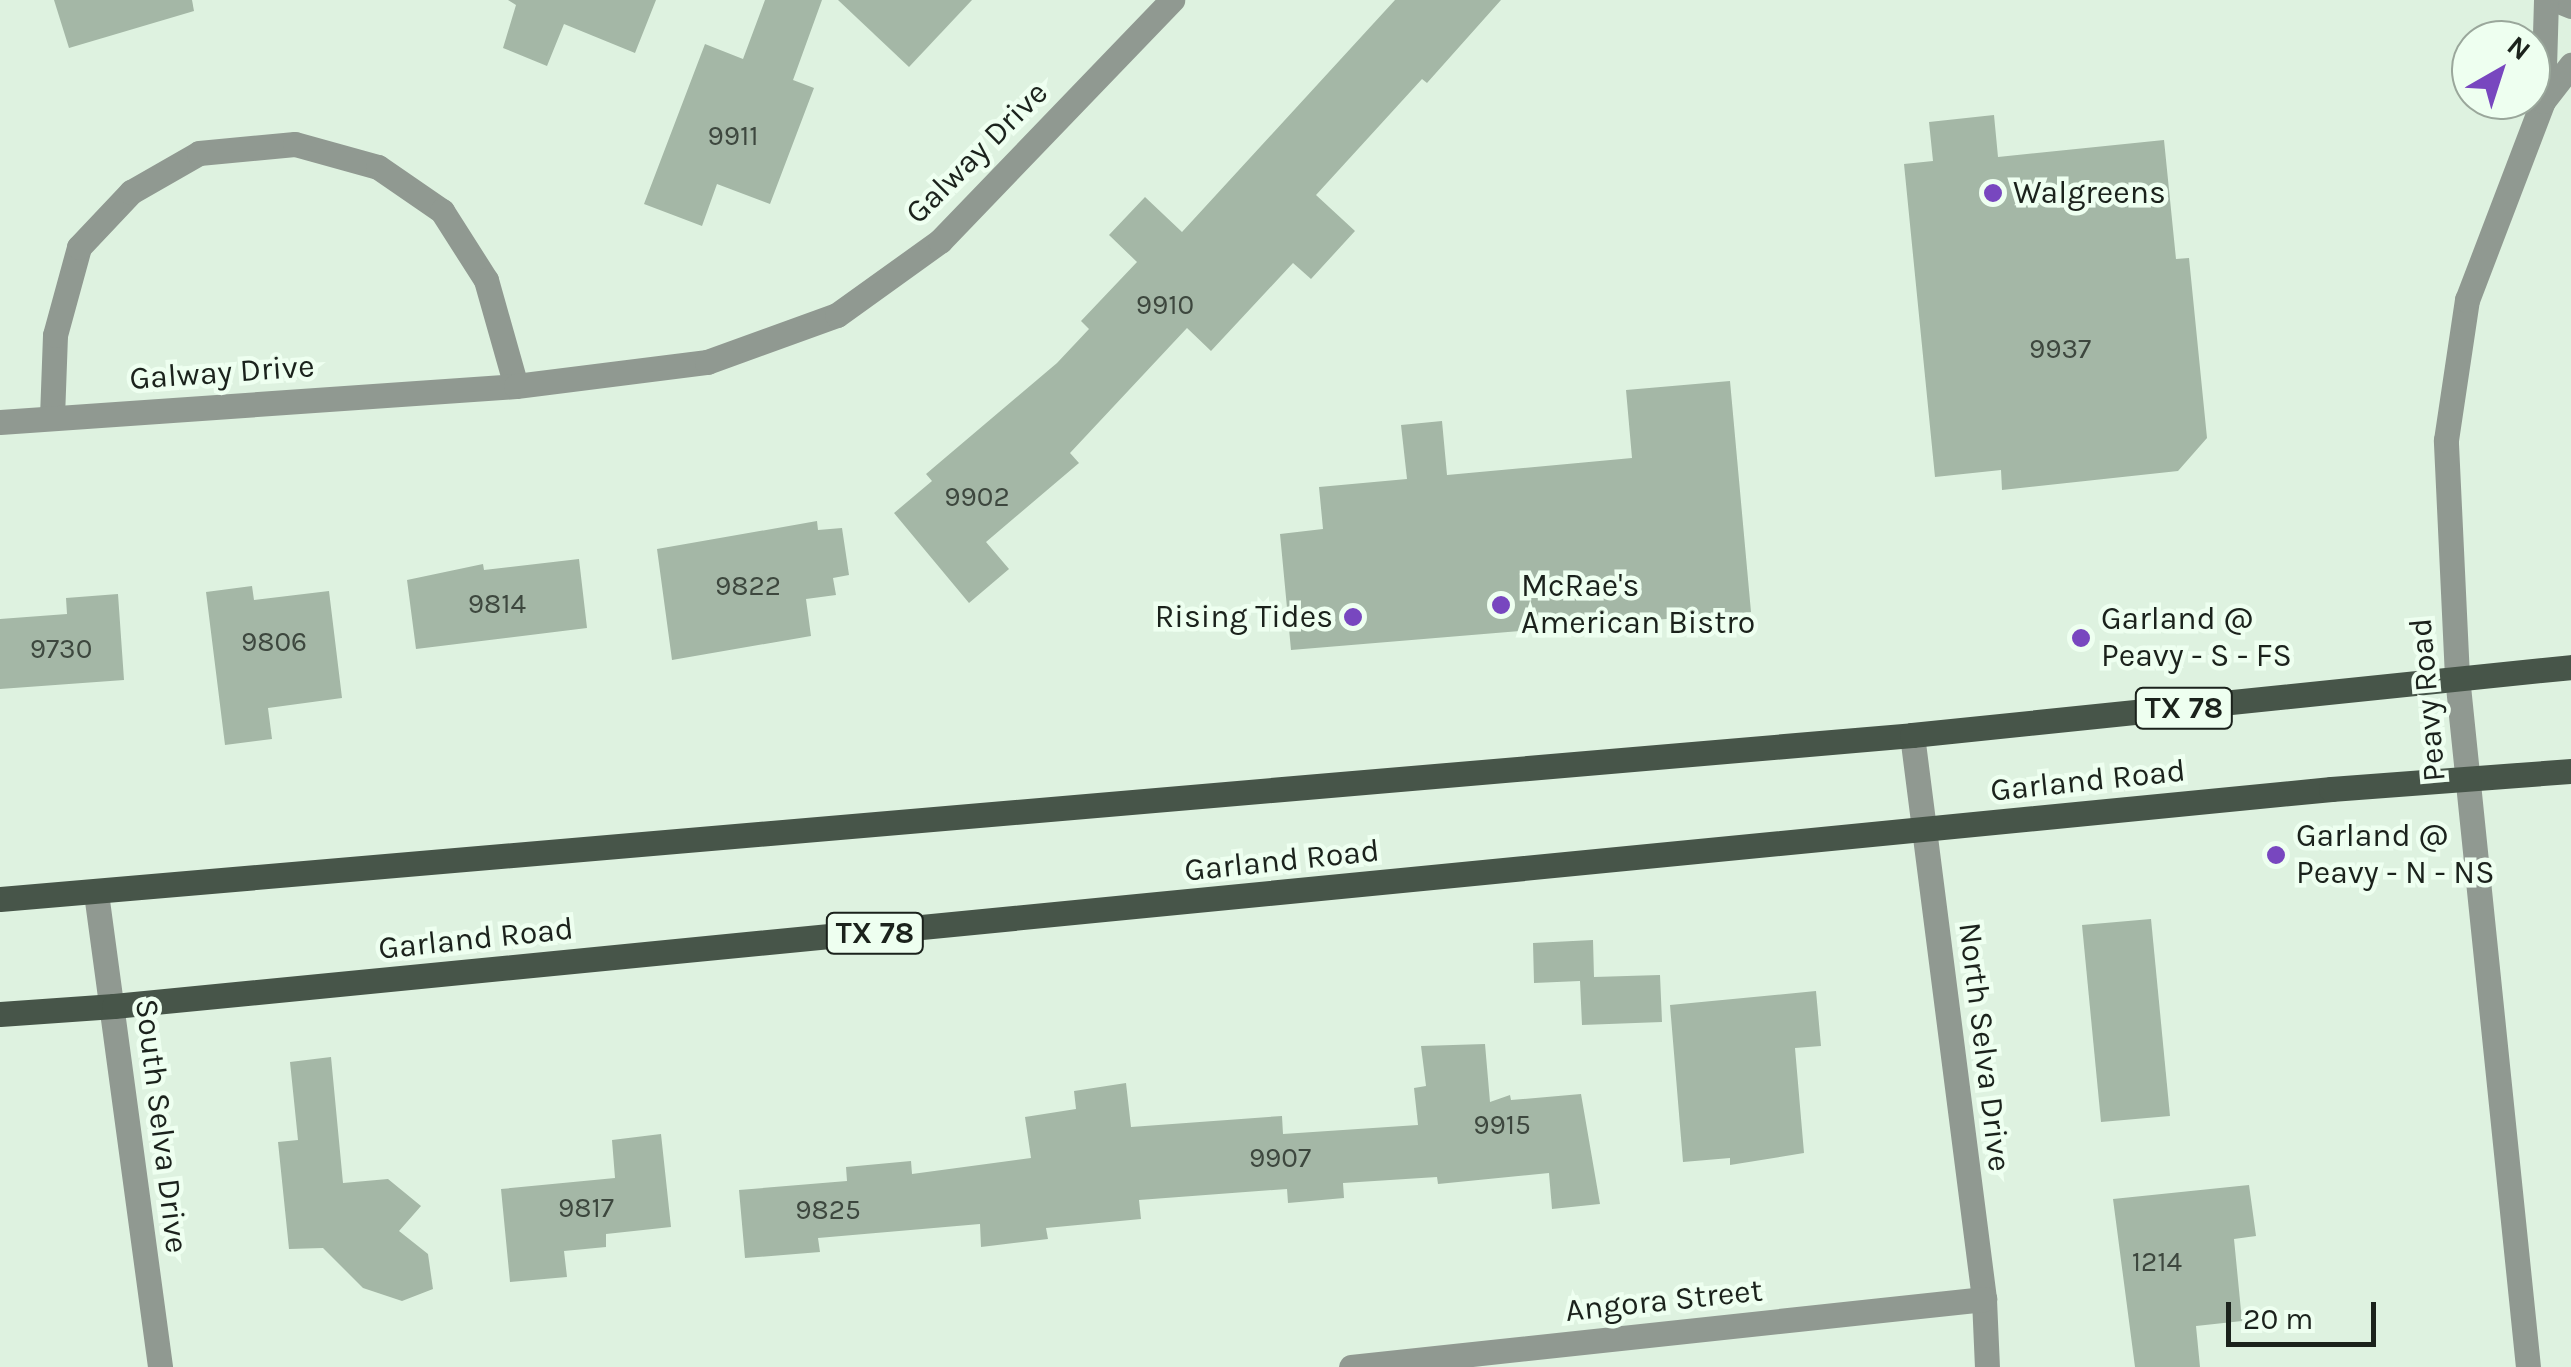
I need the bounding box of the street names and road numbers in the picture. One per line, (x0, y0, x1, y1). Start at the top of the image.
street label: Galway Drive (898, 74, 1056, 232)
street label: Galway Drive (128, 347, 316, 399)
street label: Peavy Road (2402, 617, 2454, 783)
road number: TX 78 (2134, 683, 2234, 733)
street label: Garland Road (1989, 752, 2187, 810)
street label: Garland Road (1183, 832, 1381, 890)
road number: TX 78 (825, 908, 925, 958)
street label: Garland Road (377, 910, 575, 968)
street label: North Selva Drive (1950, 920, 2018, 1174)
street label: South Selva Drive (126, 997, 196, 1255)
street label: Angora Street (1564, 1272, 1764, 1330)

